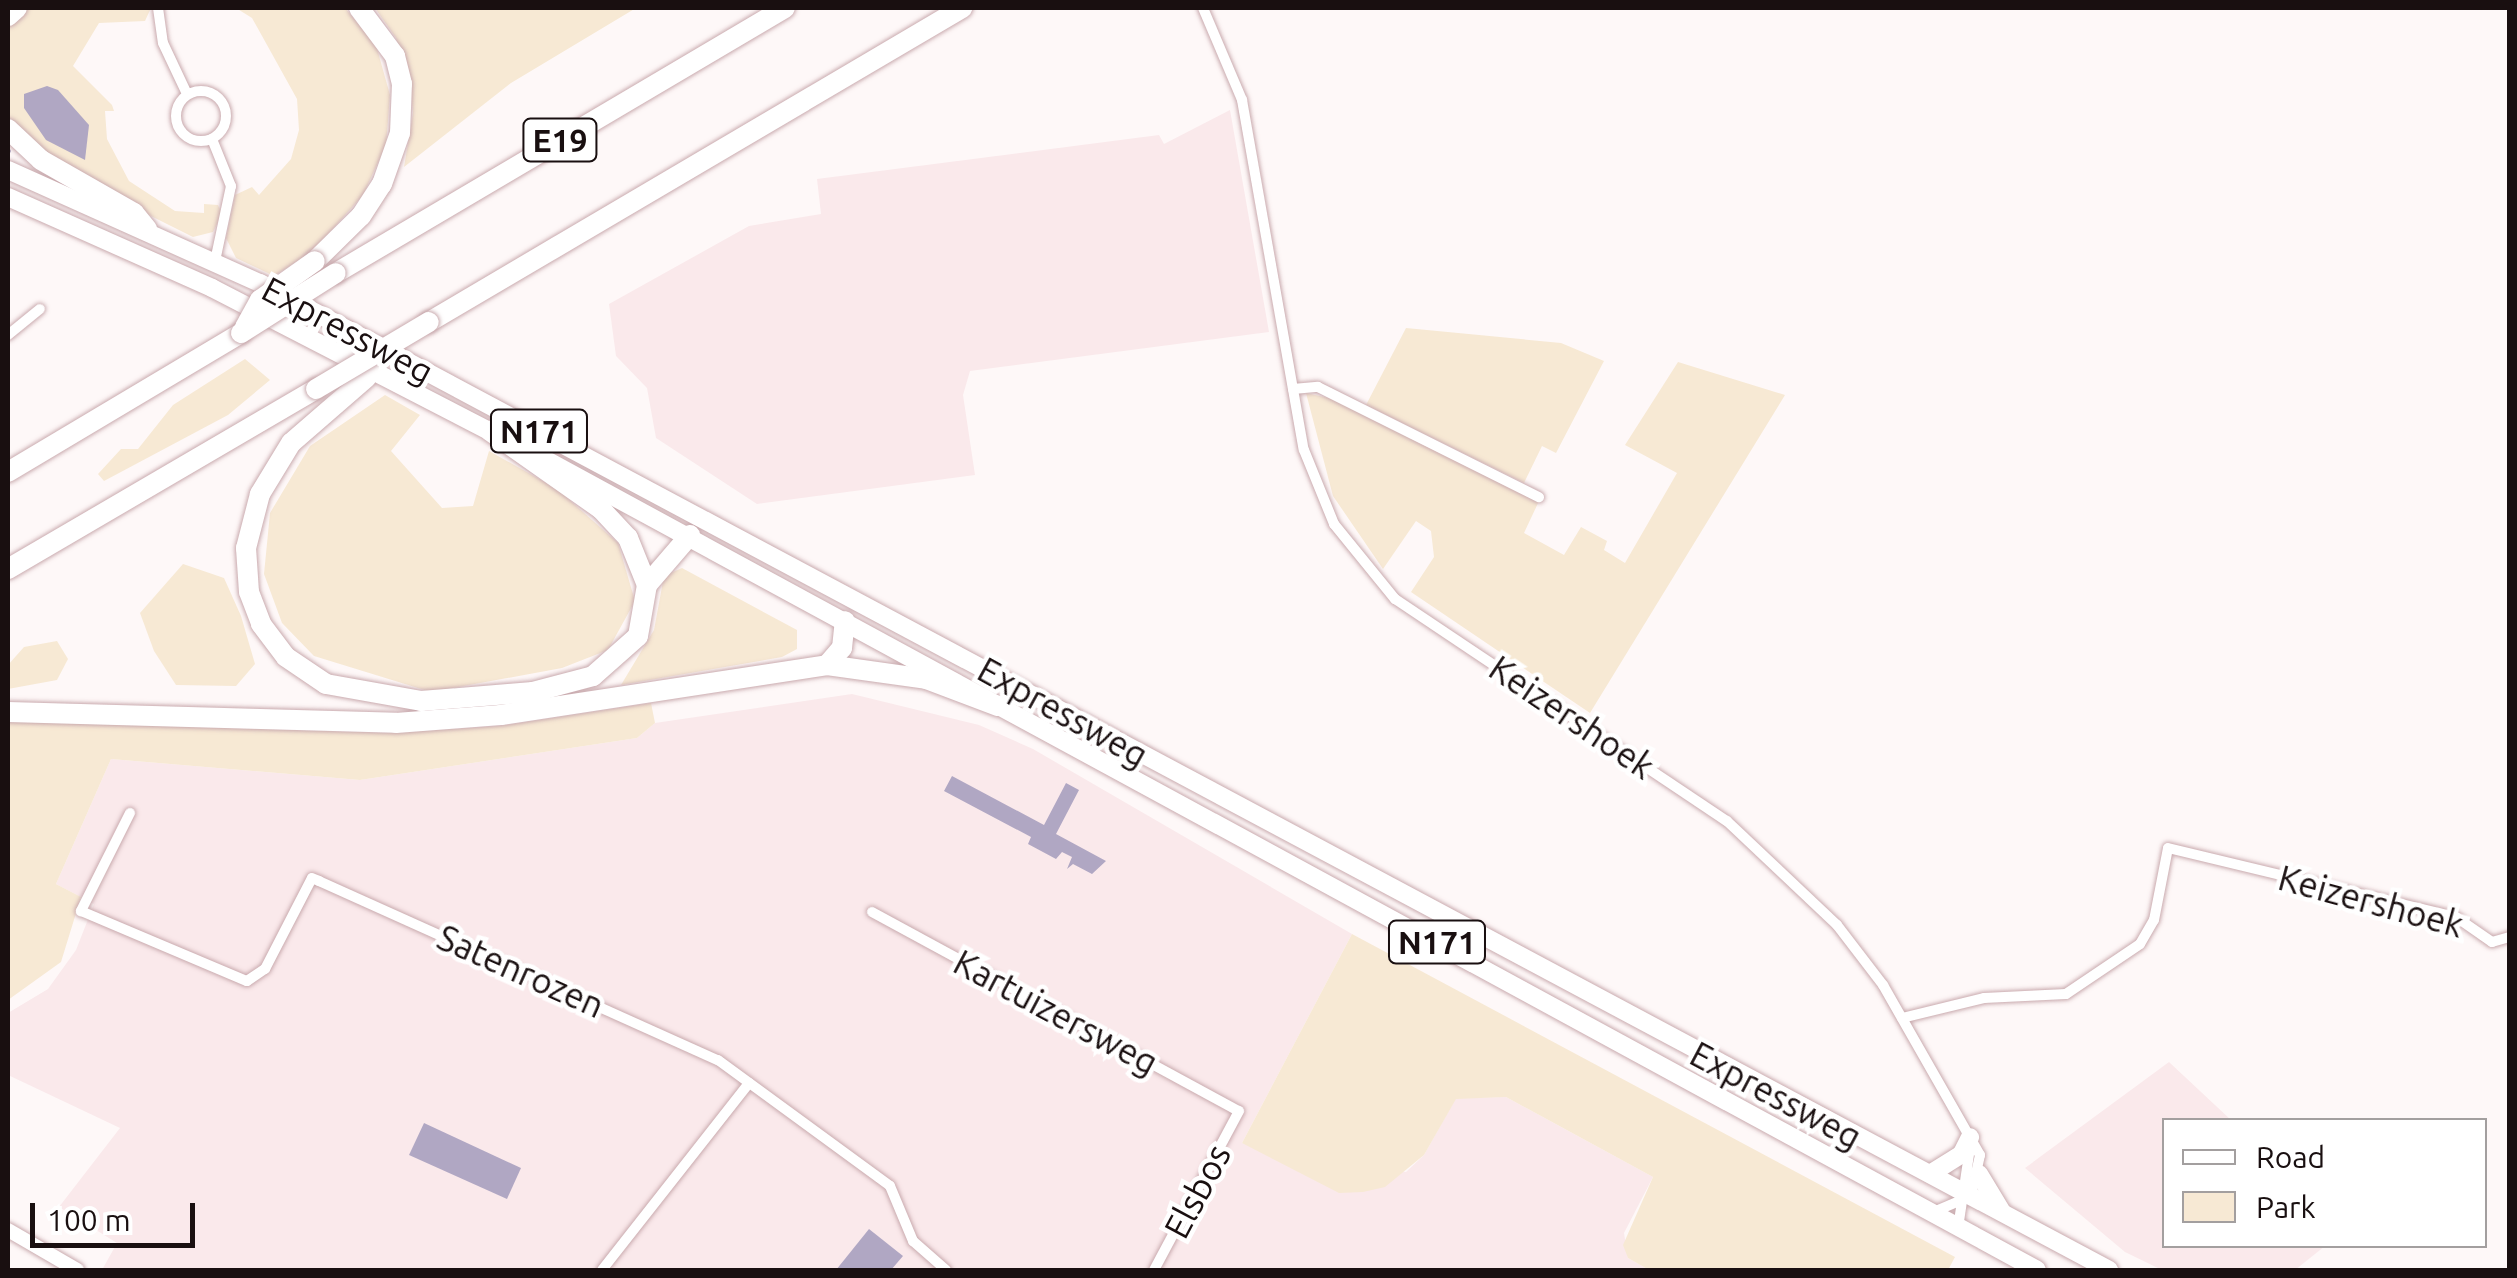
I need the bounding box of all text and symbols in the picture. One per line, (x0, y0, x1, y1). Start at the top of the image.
road number: E19 (520, 113, 600, 167)
street label: Expressweg (255, 267, 441, 393)
road number: N171 (489, 404, 589, 458)
street label: Keizershoek (1482, 647, 1662, 787)
street label: Expressweg (971, 648, 1155, 776)
street label: Keizershoek (2274, 856, 2468, 946)
road number: N171 (1387, 915, 1487, 969)
street label: Satenrozen (431, 916, 611, 1026)
street label: Kartuizersweg (947, 941, 1165, 1083)
street label: Expressweg (1683, 1032, 1869, 1158)
legend (2162, 1118, 2487, 1248)
street label: Elsbos (1155, 1137, 1239, 1245)
text: Road (2256, 1140, 2325, 1174)
scale bar (35, 1183, 200, 1245)
text: Park (2256, 1190, 2316, 1224)
text: 100 m (47, 1203, 131, 1237)

